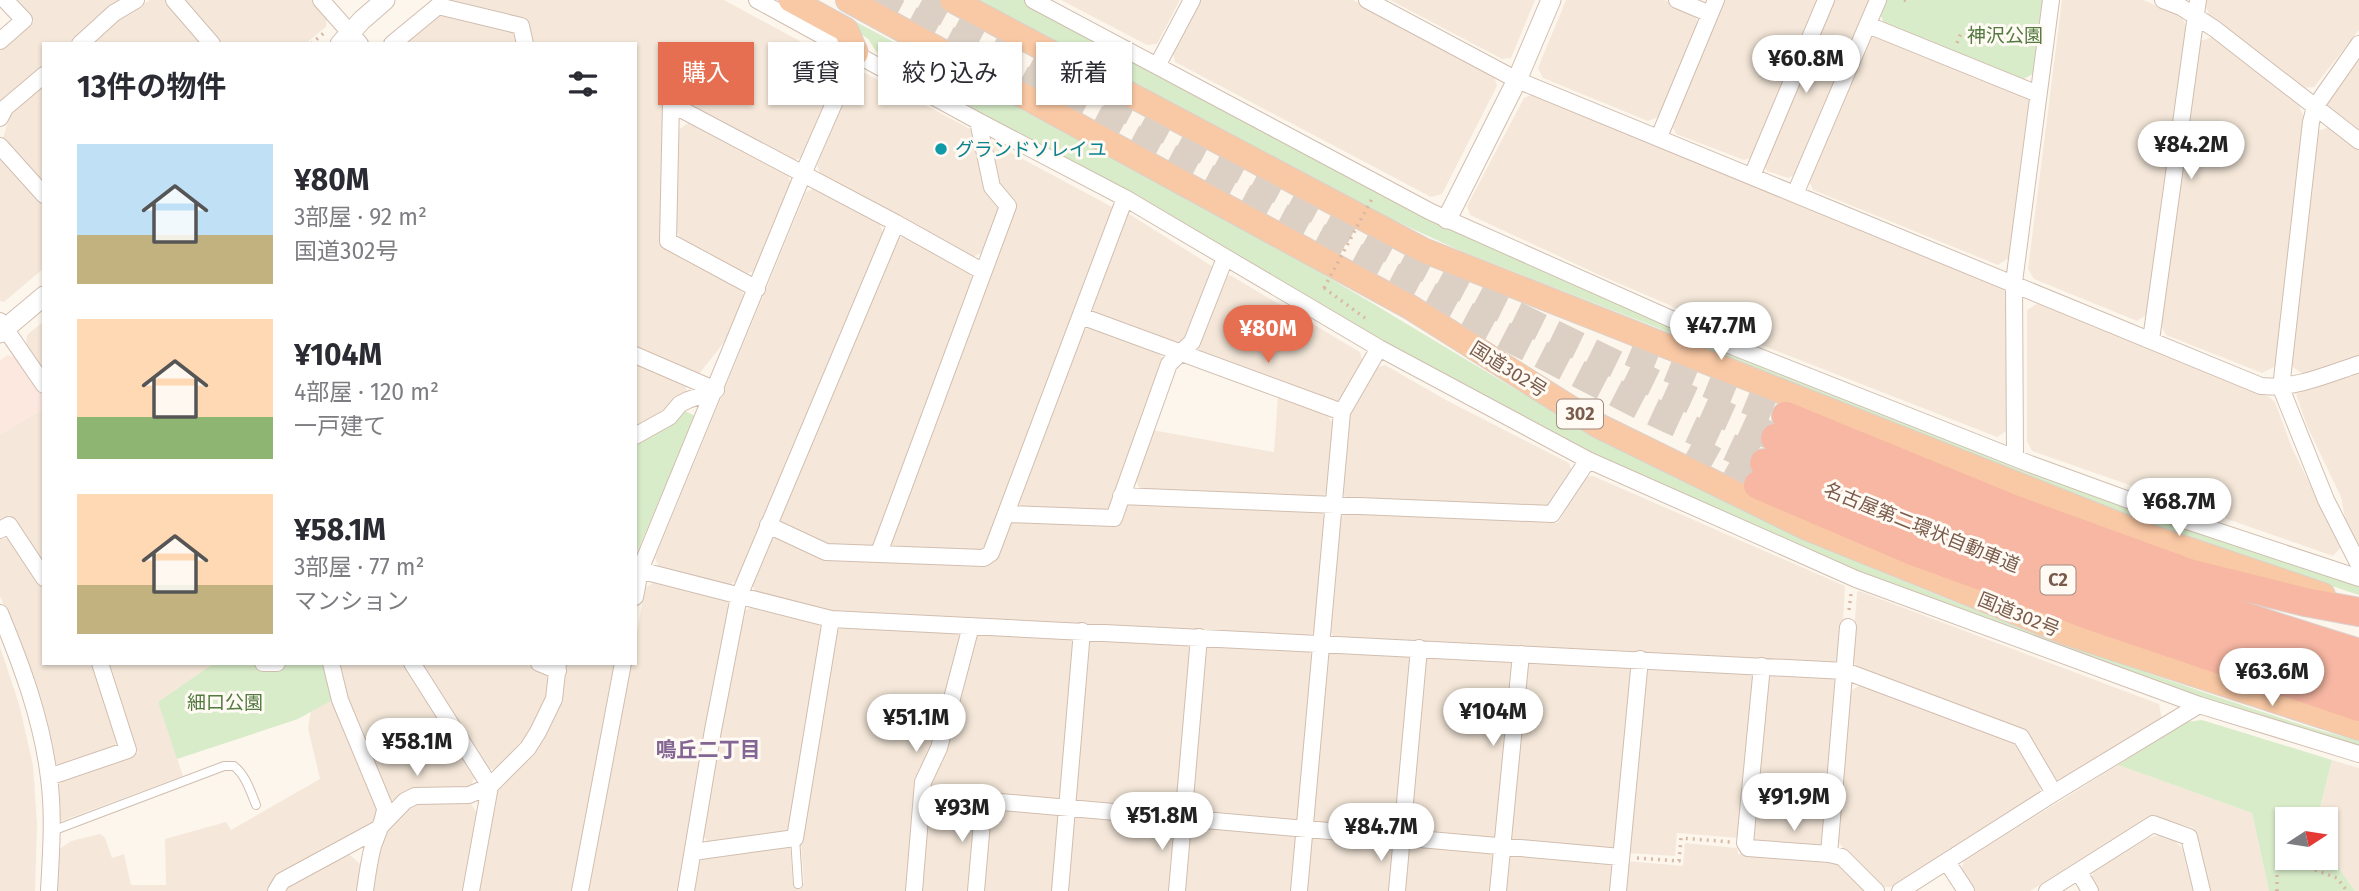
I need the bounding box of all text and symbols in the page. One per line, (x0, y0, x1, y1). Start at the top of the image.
park label: 神沢公園 (1967, 24, 2043, 47)
pin: ¥60.8M (1749, 36, 1863, 95)
chip: 購入 (658, 42, 754, 105)
chip: 賃貸 (768, 42, 864, 105)
chip: 絞り込み (878, 42, 1022, 105)
chip: 新着 (1036, 42, 1132, 105)
text: ¥60.8M (1768, 44, 1844, 72)
icon: filters (564, 65, 602, 103)
text: 13件の物件 (77, 69, 227, 105)
pin: ¥84.2M (2134, 122, 2248, 181)
text: ¥84.2M (2154, 130, 2228, 158)
place label: グランドソレイユ (955, 138, 1107, 161)
marker: グランドソレイユ (933, 141, 949, 157)
text: ¥80M (294, 162, 369, 198)
icon: home (133, 172, 217, 256)
text: 3部屋 · 92 m² (294, 203, 427, 231)
text: 国道302号 (294, 237, 398, 265)
pin: ¥47.7M (1664, 302, 1778, 362)
pin: ¥80M (1227, 306, 1309, 365)
text: ¥47.7M (1686, 311, 1756, 339)
text: ¥80M (1239, 314, 1297, 342)
text: ¥104M (294, 337, 382, 373)
street label: 国道302号 (1466, 337, 1551, 402)
icon: home (133, 347, 217, 431)
text: 4部屋 · 120 m² (294, 378, 439, 406)
road number: 302 (1557, 400, 1603, 428)
text: 一戸建て (294, 412, 386, 440)
street label: 名古屋第二環状自動車道 (1821, 478, 2023, 577)
pin: ¥68.7M (2122, 478, 2236, 538)
text: ¥68.7M (2142, 487, 2216, 515)
text: ¥58.1M (294, 512, 386, 548)
icon: home (133, 522, 217, 606)
text: 3部屋 · 77 m² (294, 553, 425, 581)
road number: C2 (2040, 566, 2076, 594)
text: マンション (294, 587, 409, 615)
street label: 国道302号 (1975, 588, 2063, 641)
pin: ¥63.6M (2215, 648, 2329, 708)
text: ¥63.6M (2235, 657, 2309, 685)
pin: ¥104M (1444, 688, 1542, 748)
park label: 細口公園 (187, 691, 263, 714)
pin: ¥51.1M (859, 694, 973, 754)
text: ¥104M (1459, 697, 1527, 725)
text: ¥51.1M (883, 703, 949, 731)
pin: ¥58.1M (360, 718, 474, 778)
text: ¥58.1M (382, 727, 452, 755)
district label: 鳴丘二丁目 (656, 737, 761, 763)
pin: ¥91.9M (1737, 774, 1851, 833)
text: ¥91.9M (1758, 782, 1830, 810)
pin: ¥93M (921, 784, 1003, 844)
pin: ¥51.8M (1105, 792, 1219, 852)
text: ¥93M (934, 793, 990, 821)
text: ¥51.8M (1126, 801, 1198, 829)
pin: ¥84.7M (1324, 804, 1438, 863)
north arrow (2275, 807, 2338, 870)
map controls (2275, 807, 2338, 870)
text: ¥84.7M (1344, 812, 1418, 840)

